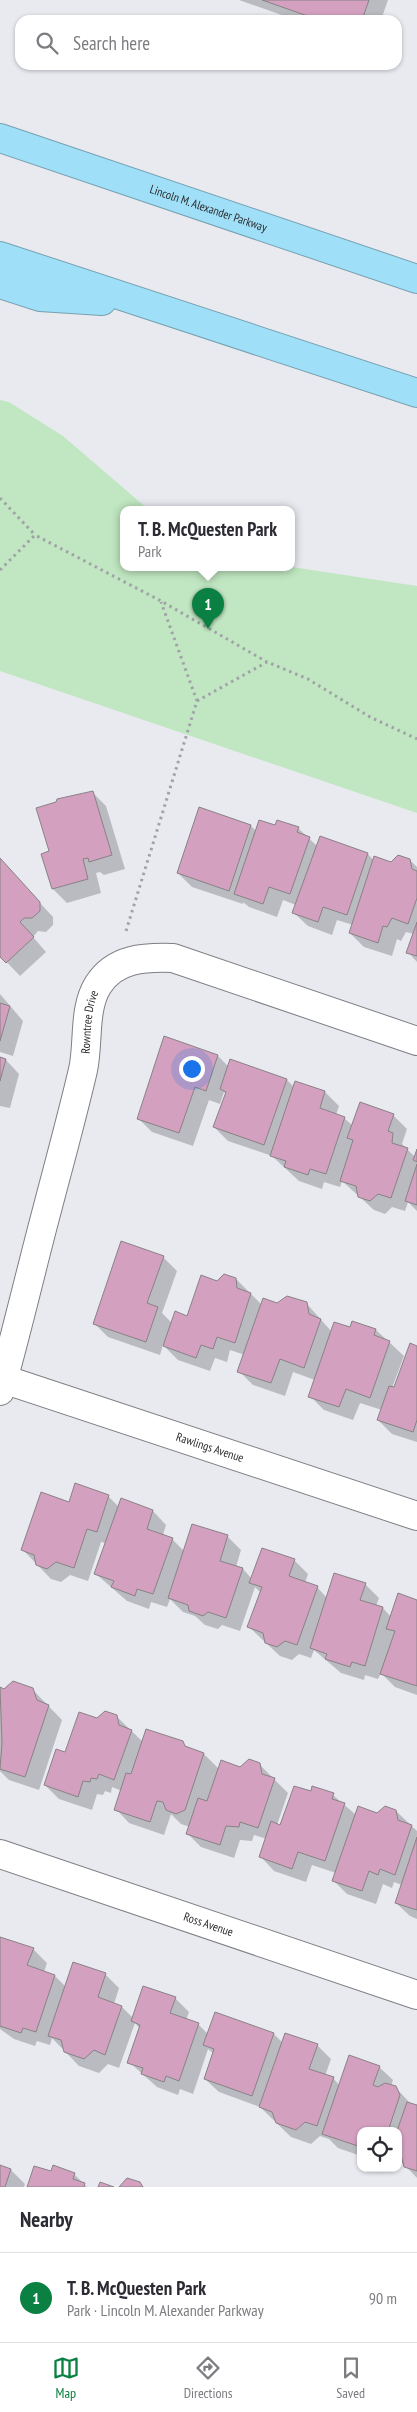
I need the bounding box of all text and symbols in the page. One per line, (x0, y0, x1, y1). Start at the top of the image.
search box (15, 15, 402, 70)
icon: search (33, 29, 61, 57)
text: Search here (73, 31, 150, 55)
street label: Lincoln M. Alexander Parkway (148, 181, 269, 235)
popup (120, 506, 295, 571)
text: T. B. McQuesten Park (138, 517, 277, 541)
text: Park (138, 541, 162, 561)
pin: 1 (192, 588, 224, 629)
street label: Rowntree Drive (77, 988, 101, 1054)
your location (179, 1056, 205, 1082)
street label: Rawlings Avenue (174, 1429, 246, 1465)
street label: Ross Avenue (182, 1909, 235, 1939)
map controls (357, 2127, 402, 2172)
button: locate (357, 2127, 402, 2172)
text: Nearby (20, 2206, 73, 2233)
text: T. B. McQuesten Park (67, 2276, 206, 2300)
text: 1 (32, 2288, 40, 2308)
text: 90 m (369, 2288, 397, 2308)
text: Park · Lincoln M. Alexander Parkway (67, 2300, 264, 2320)
tab: Map (52, 2354, 80, 2402)
tab: Directions (184, 2354, 232, 2402)
tab: Saved (336, 2354, 365, 2402)

